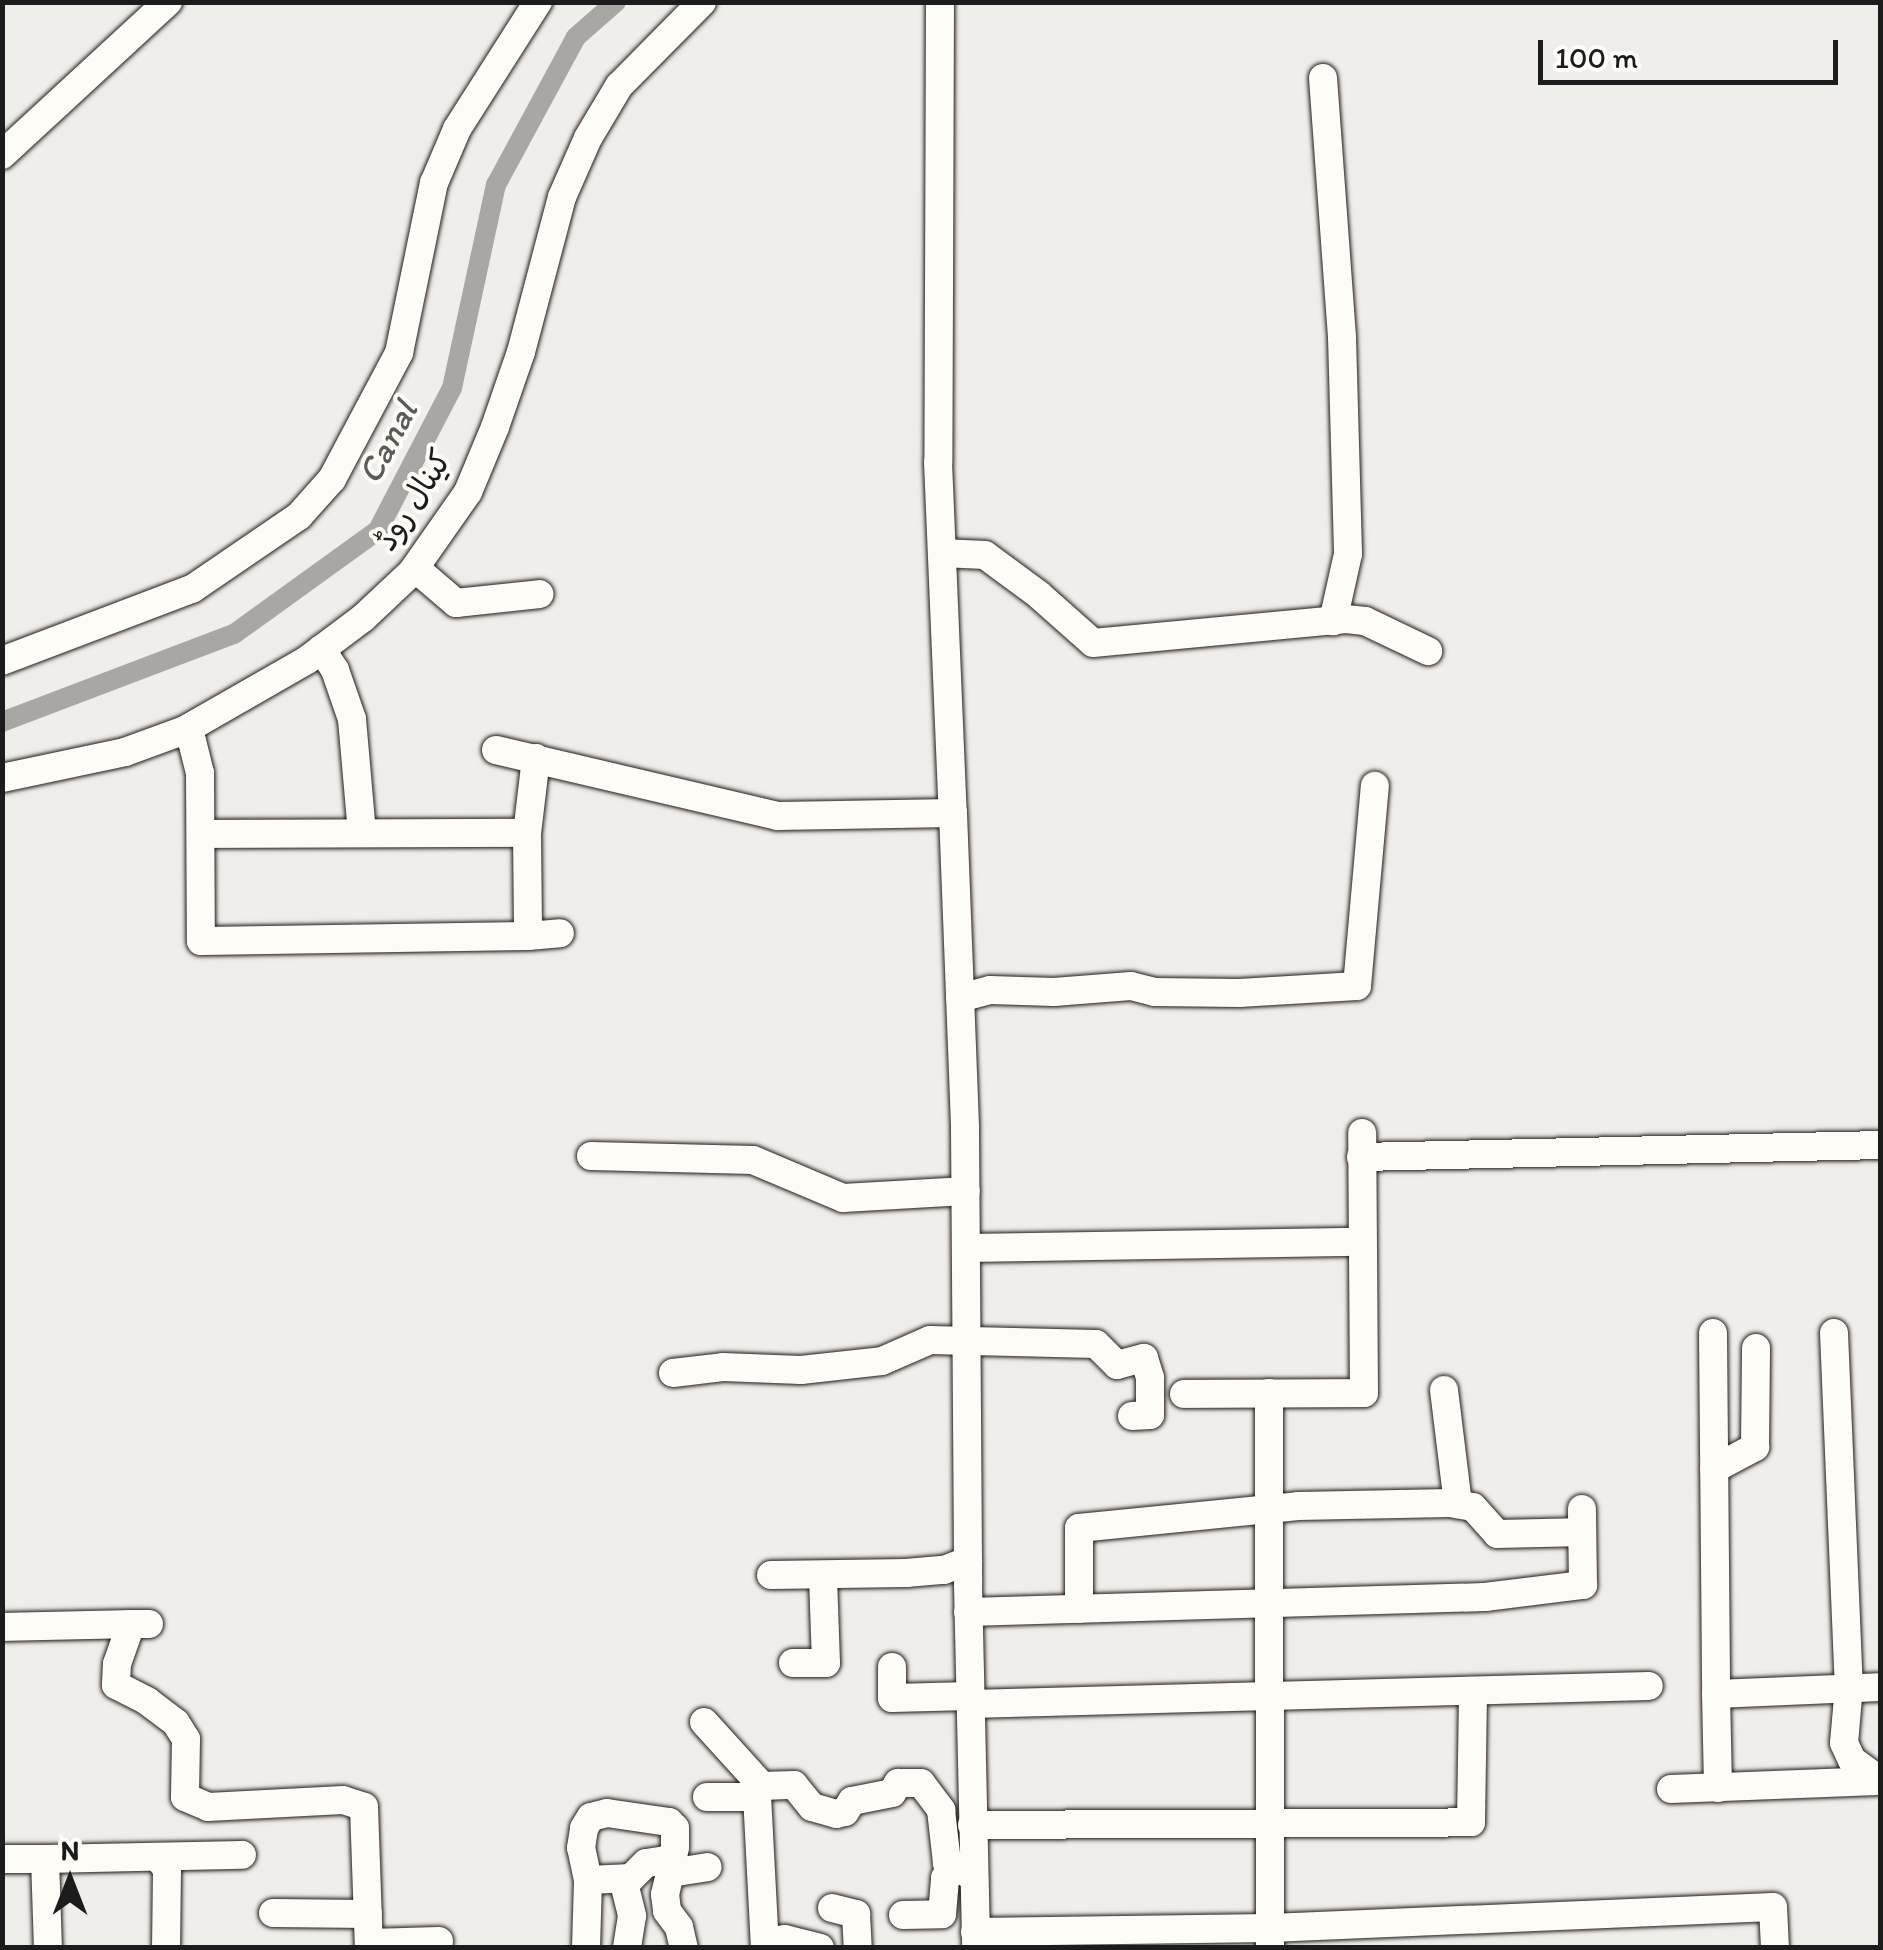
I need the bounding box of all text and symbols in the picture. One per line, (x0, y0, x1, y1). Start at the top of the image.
scale bar (1543, 20, 1843, 82)
text: 100 m (1555, 39, 1638, 76)
water label: Canal (348, 393, 426, 491)
street label: کینال روڈ (366, 442, 460, 558)
north arrow (20, 1830, 120, 1930)
text: N (61, 1833, 79, 1867)

